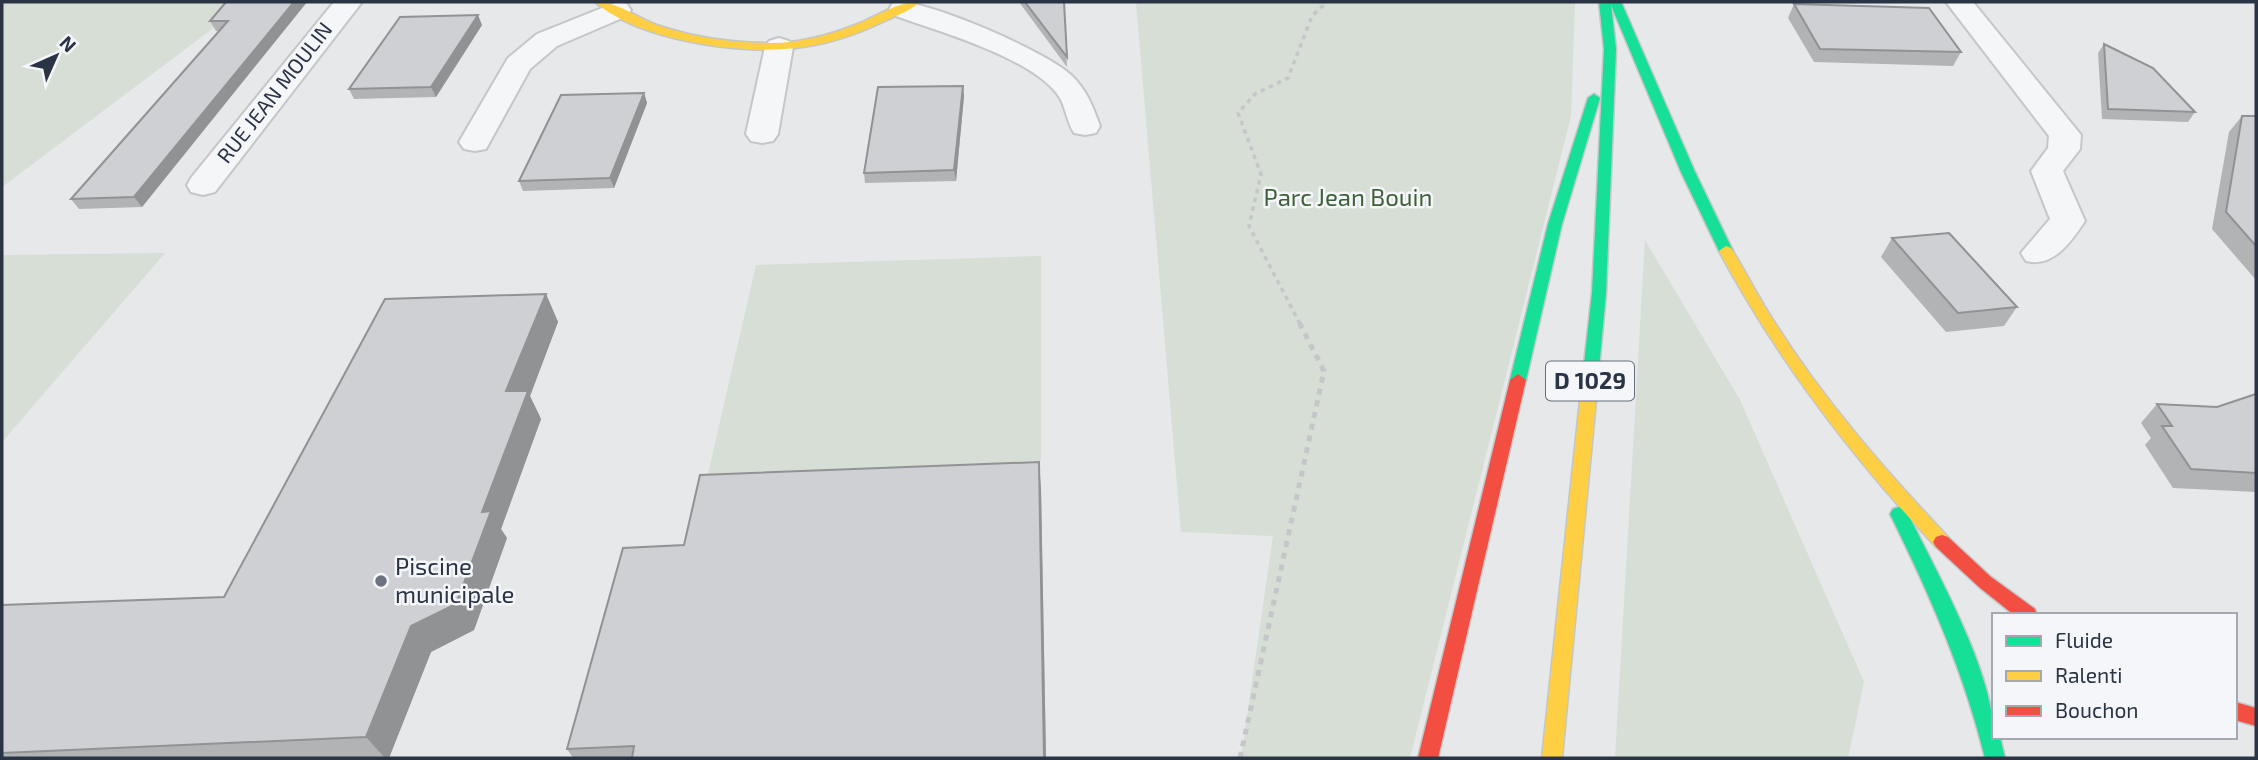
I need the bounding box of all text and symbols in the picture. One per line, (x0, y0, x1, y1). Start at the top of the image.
street label: RUE JEAN MOULIN (211, 17, 337, 168)
north arrow (21, 21, 91, 91)
text: N (55, 31, 81, 57)
park label: Parc Jean Bouin (1264, 182, 1432, 211)
road number: D 1029 (1546, 362, 1634, 400)
place label: Piscine municipale (395, 551, 514, 608)
marker: Piscine municipale (373, 573, 389, 589)
legend (1992, 613, 2237, 739)
text: Fluide (2055, 627, 2113, 652)
text: Ralenti (2055, 662, 2122, 687)
text: Bouchon (2055, 697, 2139, 722)

